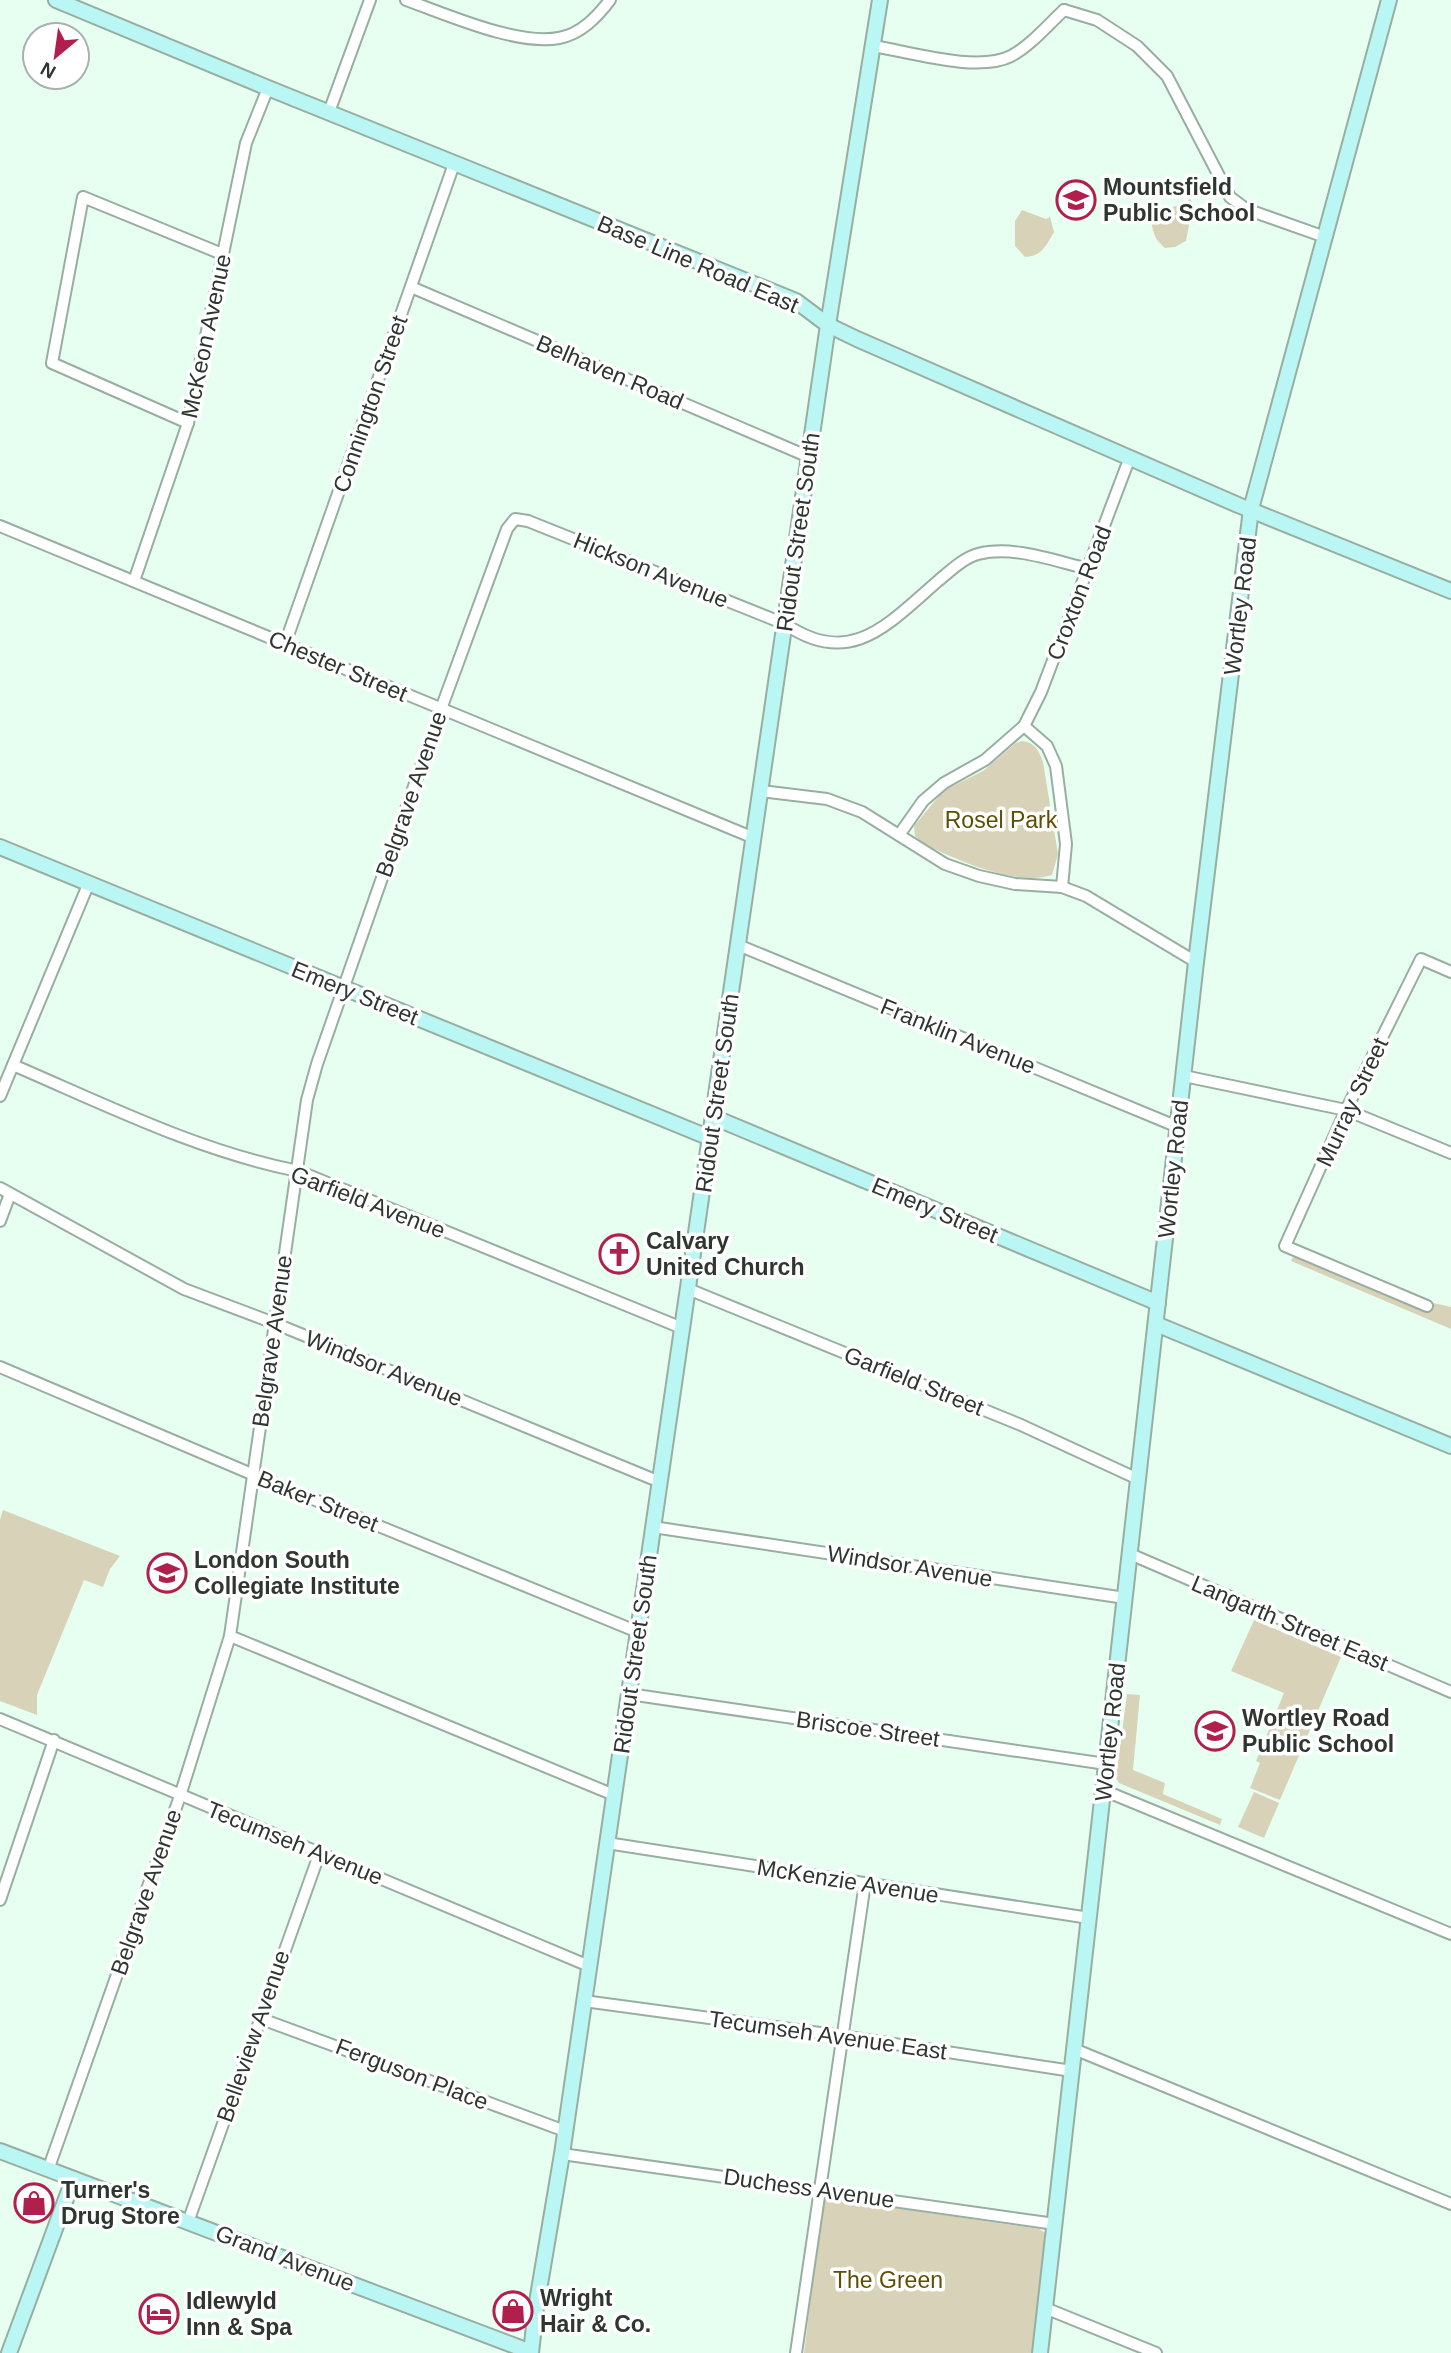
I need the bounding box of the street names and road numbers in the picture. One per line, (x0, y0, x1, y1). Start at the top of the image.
street label: Base Line Road East (593, 210, 803, 318)
street label: McKeon Avenue (176, 252, 236, 420)
street label: Connington Street (328, 312, 413, 496)
street label: Belhaven Road (533, 329, 687, 415)
street label: Ridout Street South (771, 431, 825, 633)
street label: Croxton Road (1041, 522, 1117, 664)
street label: Hickson Avenue (570, 527, 732, 613)
street label: Wortley Road (1219, 535, 1261, 677)
street label: Chester Street (265, 625, 412, 707)
street label: Belgrave Avenue (370, 708, 452, 880)
street label: Emery Street (288, 956, 423, 1030)
street label: Ridout Street South (690, 992, 744, 1194)
street label: Franklin Avenue (877, 993, 1039, 1079)
street label: Murray Street (1311, 1033, 1393, 1171)
street label: Wortley Road (1153, 1099, 1193, 1239)
street label: Garfield Avenue (287, 1161, 449, 1243)
street label: Emery Street (868, 1172, 1002, 1248)
street label: Belgrave Avenue (247, 1253, 297, 1429)
street label: Windsor Avenue (302, 1325, 466, 1411)
street label: Garfield Street (840, 1341, 988, 1421)
street label: Baker Street (254, 1465, 383, 1537)
street label: Windsor Avenue (825, 1540, 995, 1592)
street label: Ridout Street South (608, 1553, 662, 1755)
street label: Langarth Street East (1188, 1570, 1393, 1676)
street label: Wortley Road (1090, 1662, 1130, 1802)
street label: Briscoe Street (795, 1706, 942, 1752)
street label: Tecumseh Avenue (203, 1796, 387, 1890)
street label: Belgrave Avenue (105, 1806, 187, 1978)
street label: McKenzie Avenue (755, 1854, 941, 1908)
street label: Belleview Avenue (211, 1947, 295, 2125)
street label: Tecumseh Avenue East (707, 2005, 949, 2065)
street label: Ferguson Place (332, 2033, 492, 2115)
street label: Duchess Avenue (722, 2163, 896, 2213)
street label: Grand Avenue (212, 2220, 358, 2296)

